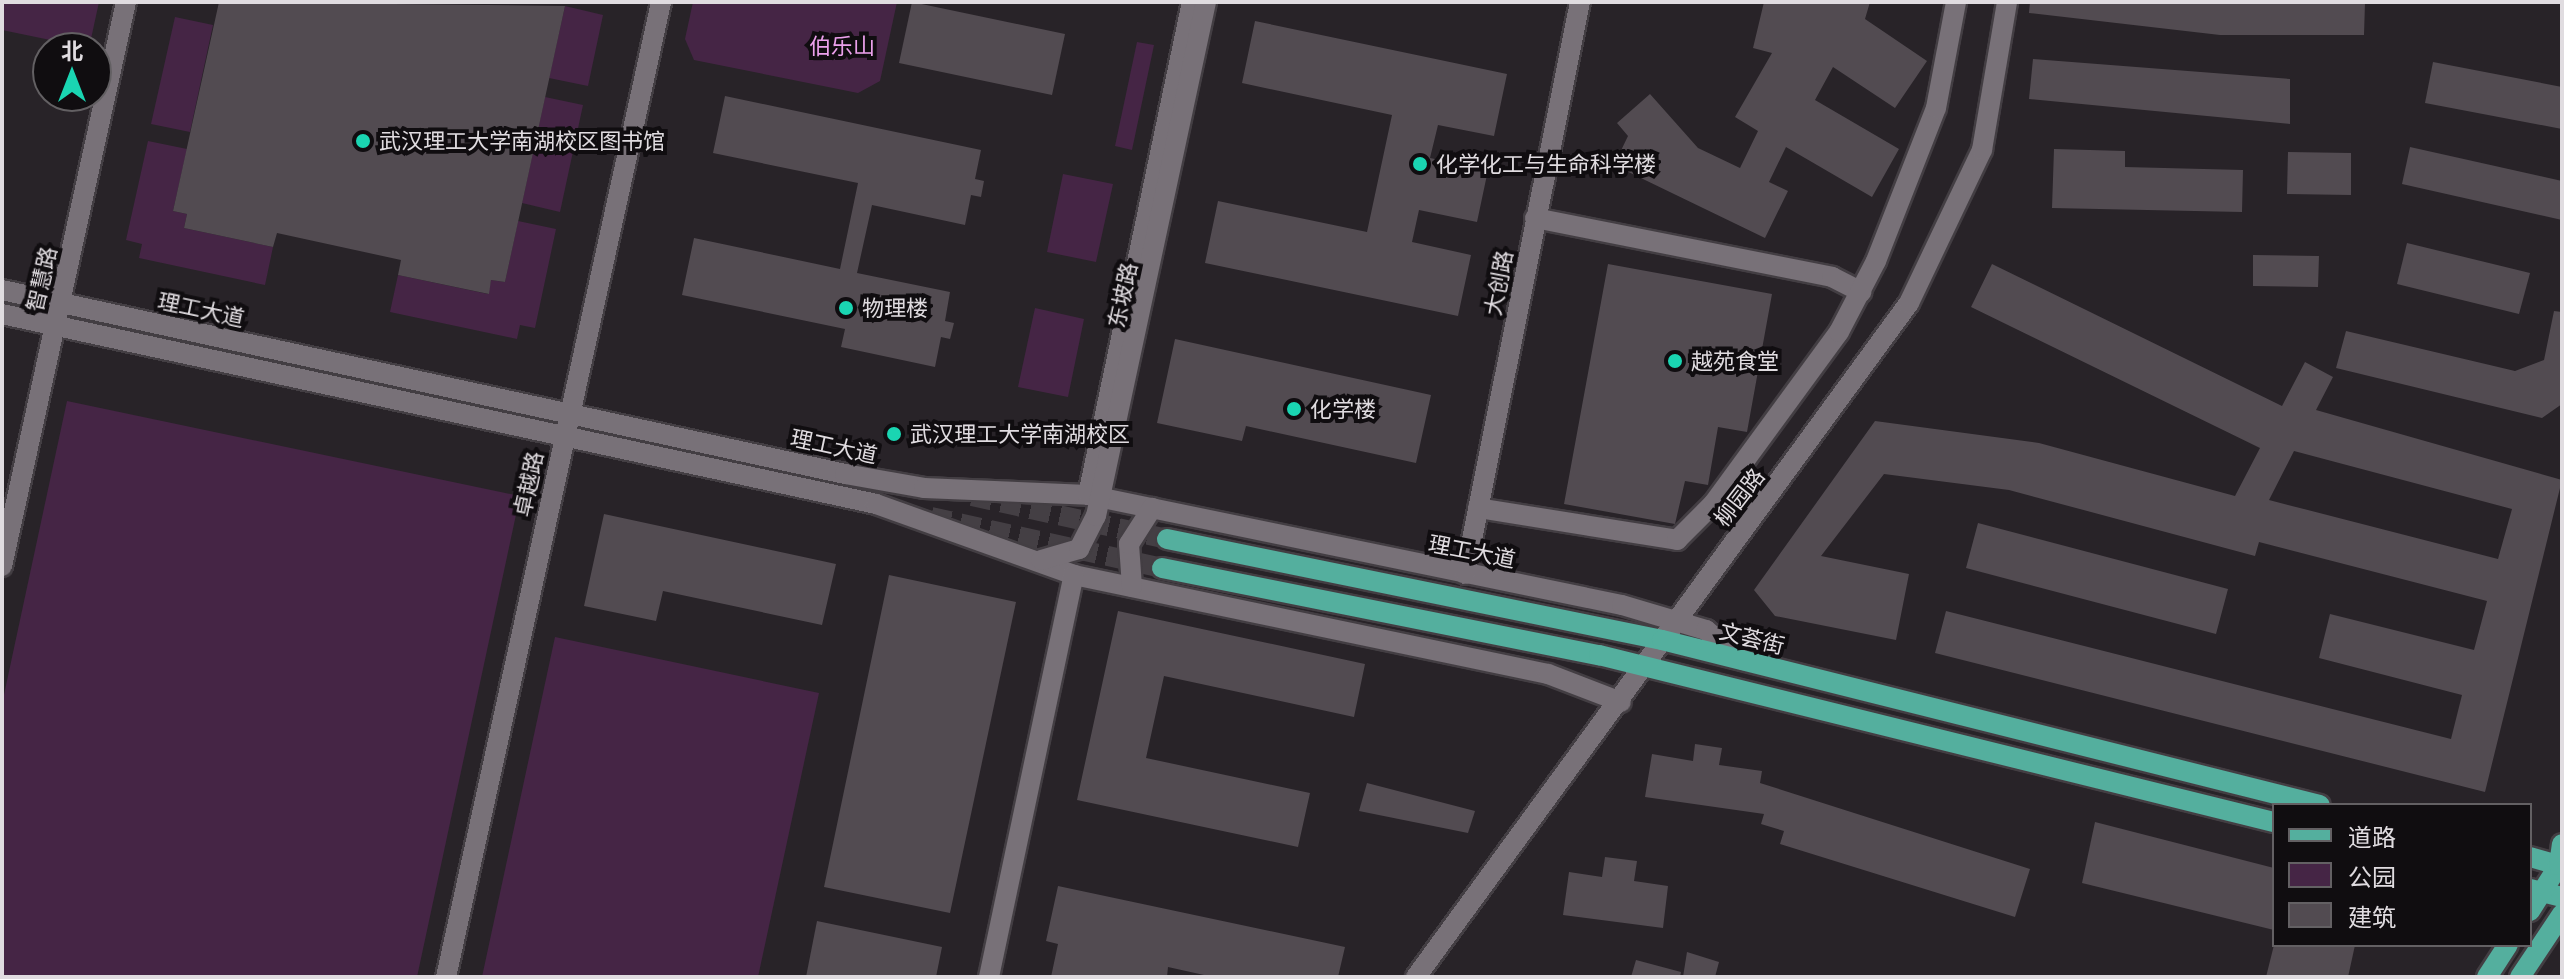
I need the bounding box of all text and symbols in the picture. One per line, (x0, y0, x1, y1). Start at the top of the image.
north arrow (32, 32, 112, 112)
park label: 伯乐山 (809, 33, 875, 59)
text: 北 (61, 37, 83, 63)
place label: 武汉理工大学南湖校区图书馆 (379, 128, 665, 154)
marker: 武汉理工大学南湖校区图书馆 (354, 132, 372, 150)
place label: 化学化工与生命科学楼 (1436, 151, 1656, 177)
marker: 化学化工与生命科学楼 (1411, 155, 1429, 173)
street label: 智慧路 (21, 244, 61, 314)
street label: 大创路 (1479, 248, 1517, 318)
street label: 东坡路 (1102, 260, 1142, 330)
street label: 理工大道 (155, 287, 247, 331)
place label: 物理楼 (862, 295, 928, 321)
marker: 物理楼 (837, 299, 855, 317)
place label: 越苑食堂 (1691, 348, 1779, 374)
marker: 越苑食堂 (1666, 352, 1684, 370)
place label: 化学楼 (1310, 396, 1376, 422)
marker: 化学楼 (1285, 400, 1303, 418)
place label: 武汉理工大学南湖校区 (910, 421, 1130, 447)
street label: 理工大道 (788, 424, 880, 468)
marker: 武汉理工大学南湖校区 (885, 425, 903, 443)
street label: 卓越路 (508, 449, 548, 519)
street label: 柳园路 (1708, 463, 1770, 531)
street label: 理工大道 (1426, 530, 1518, 572)
street label: 文荟街 (1717, 617, 1787, 659)
legend (2272, 803, 2532, 947)
text: 道路 (2348, 822, 2396, 851)
text: 公园 (2348, 862, 2396, 891)
text: 建筑 (2348, 902, 2396, 931)

